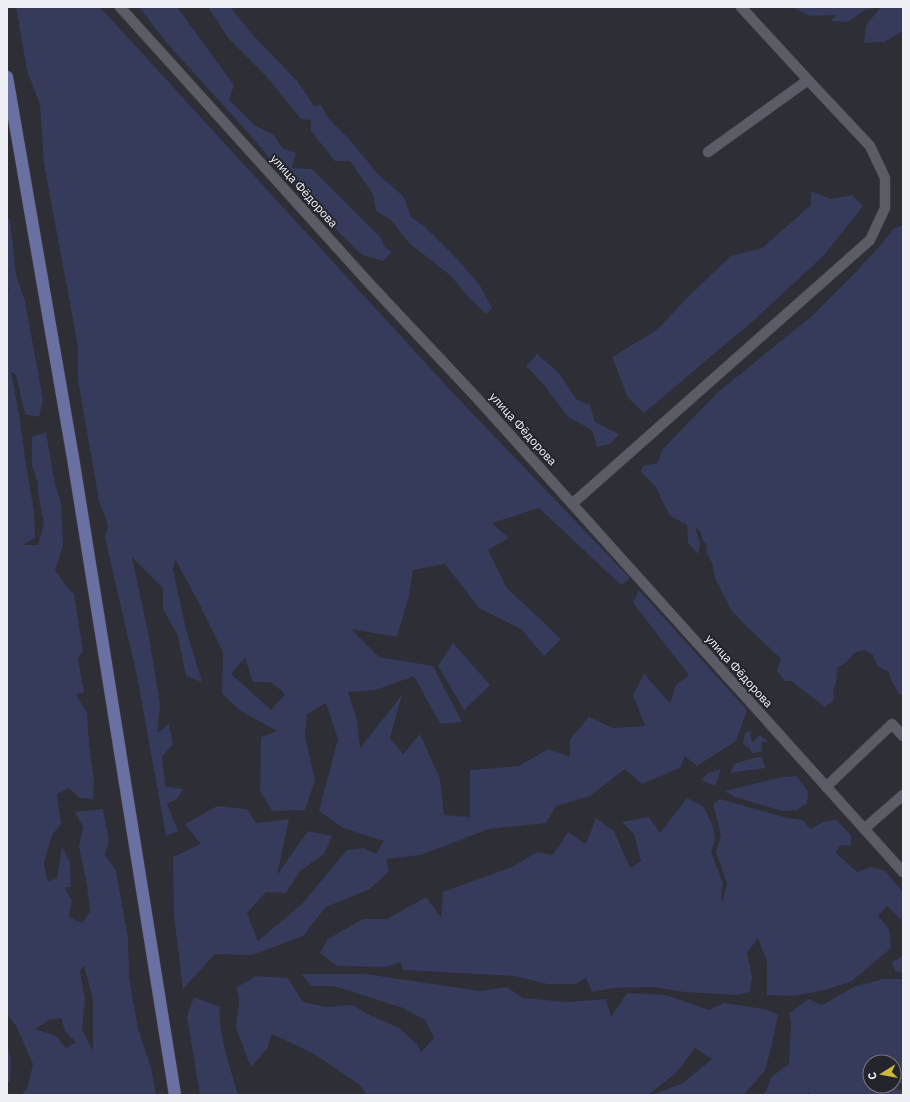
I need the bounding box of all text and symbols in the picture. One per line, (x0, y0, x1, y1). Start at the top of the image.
street label: улица Фёдорова (268, 151, 342, 231)
street label: улица Фёдорова (487, 389, 561, 469)
street label: улица Фёдорова (703, 631, 777, 711)
north arrow (862, 1054, 902, 1094)
text: С (865, 1071, 880, 1081)

